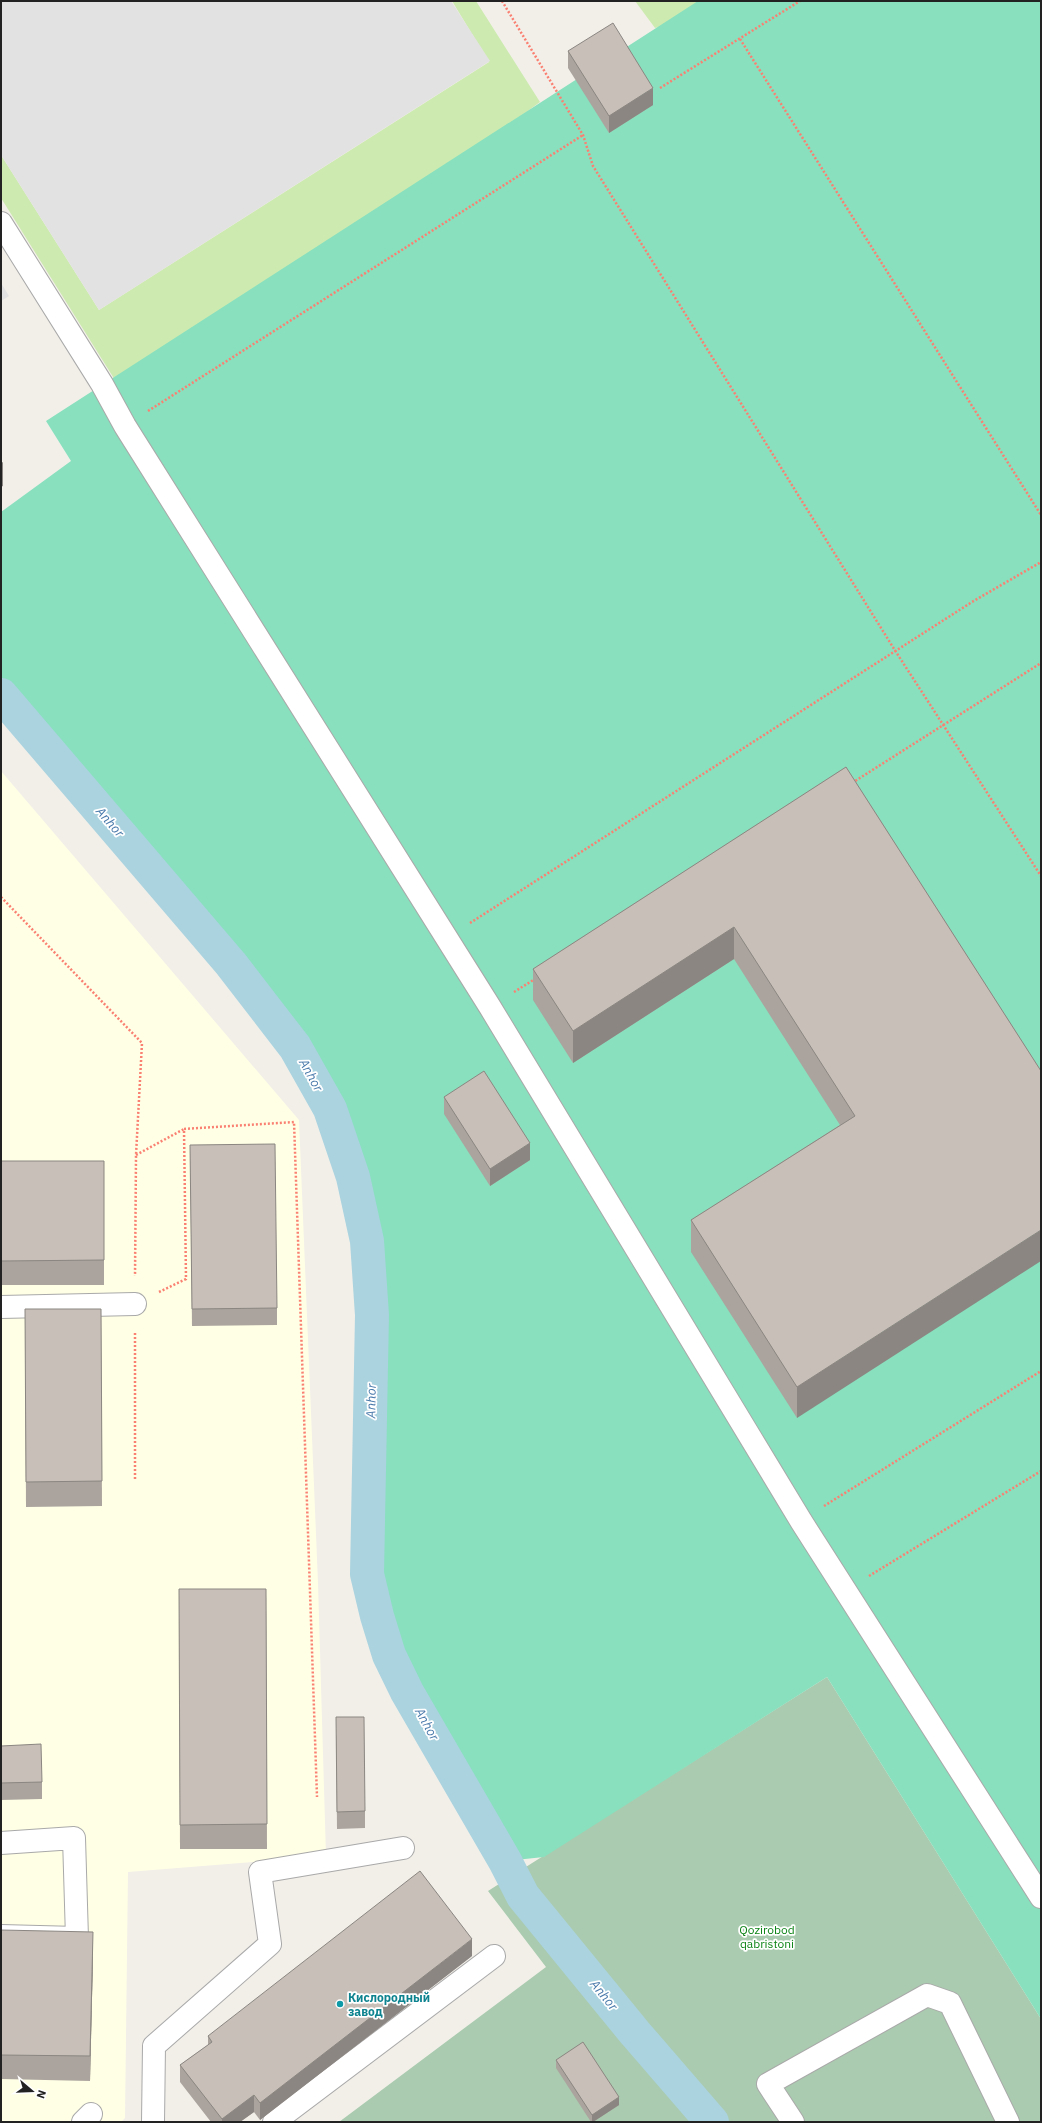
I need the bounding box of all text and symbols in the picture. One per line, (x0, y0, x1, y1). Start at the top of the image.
water label: Anhor (92, 803, 129, 842)
water label: Anhor (295, 1055, 327, 1095)
water label: Anhor (362, 1382, 380, 1419)
water label: Anhor (411, 1704, 443, 1744)
park label: Qozirobod qabristoni (739, 1922, 795, 1951)
water label: Anhor (586, 1975, 622, 2015)
place label: Кислородный завод (348, 1990, 430, 2019)
marker: Кислородный завод (335, 1999, 345, 2009)
north arrow (12, 2071, 52, 2111)
text: N (34, 2088, 49, 2100)

